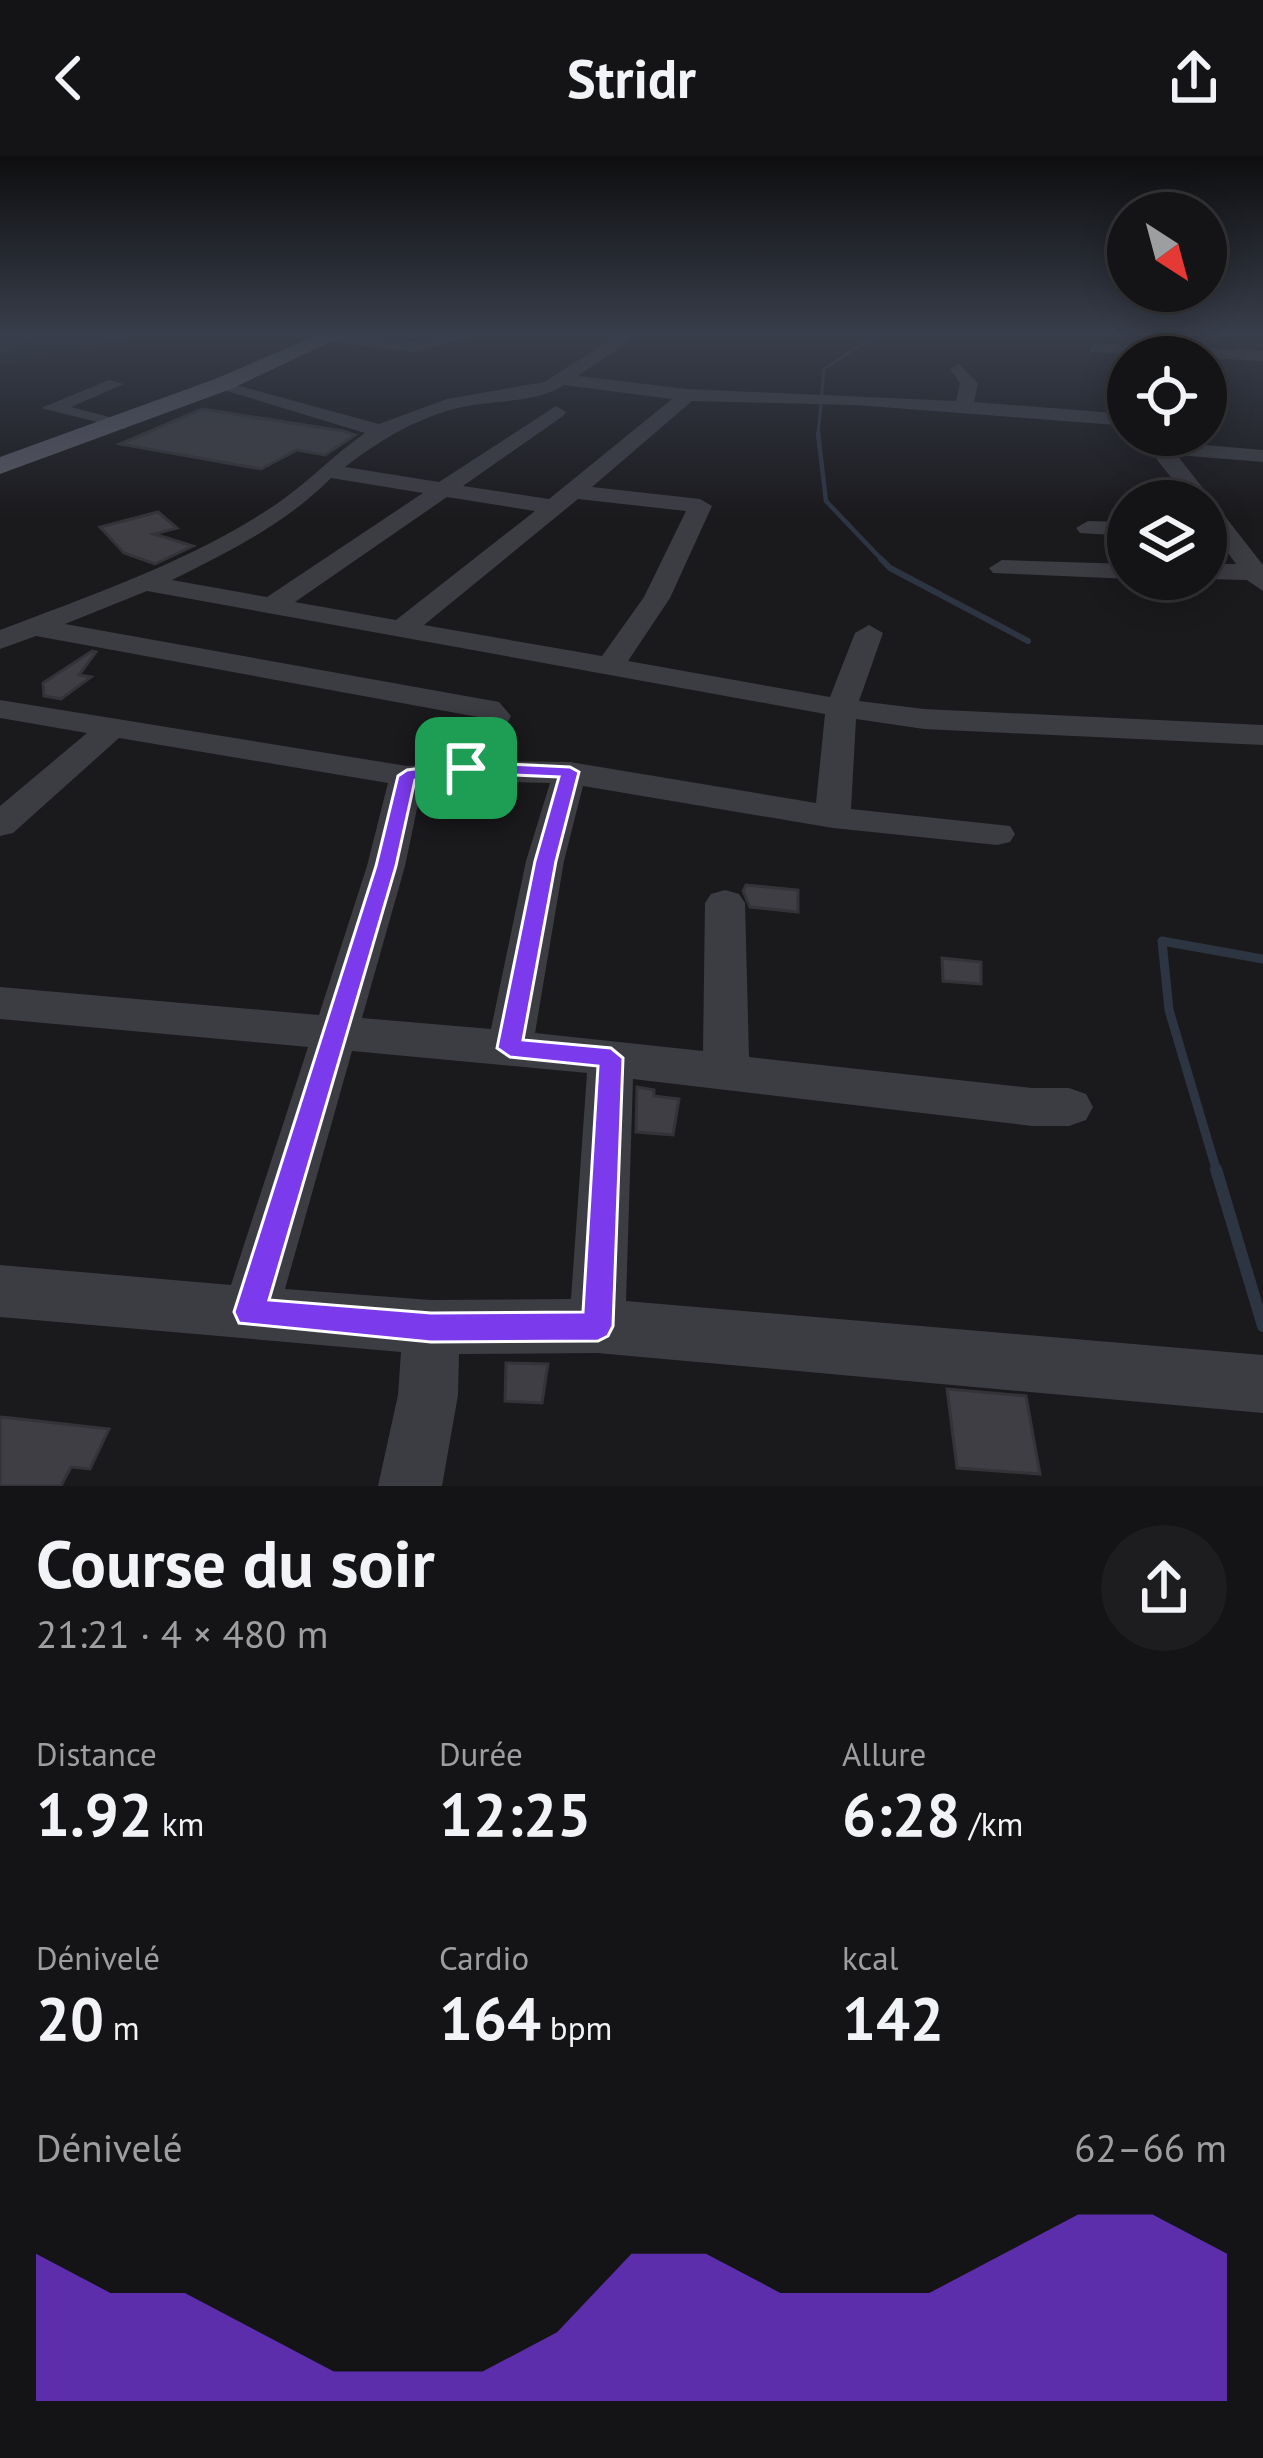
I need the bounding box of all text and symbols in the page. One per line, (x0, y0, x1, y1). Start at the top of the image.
text: Stridr (567, 43, 696, 113)
icon: back (36, 45, 102, 111)
icon: share (1161, 45, 1227, 111)
north arrow (1107, 192, 1227, 312)
map controls (1107, 192, 1227, 600)
button: locate (1107, 336, 1227, 456)
button: layers (1107, 480, 1227, 600)
pin (415, 717, 517, 819)
icon: arrive (433, 735, 499, 801)
text: Course du soir (36, 1520, 435, 1605)
button: share (1101, 1525, 1227, 1651)
text: 21:21 · 4 × 480 m (36, 1608, 328, 1659)
text: Distance (36, 1732, 157, 1775)
text: Durée (439, 1732, 523, 1775)
text: Allure (842, 1732, 926, 1775)
text: 1.92 (36, 1775, 153, 1853)
text: 12:25 (439, 1775, 591, 1853)
text: 6:28 (842, 1775, 960, 1853)
text: km (153, 1802, 204, 1845)
text: /km (960, 1802, 1023, 1845)
text: Dénivelé (36, 1936, 160, 1979)
text: Cardio (439, 1936, 529, 1979)
text: kcal (842, 1936, 898, 1979)
text: 20 (36, 1979, 104, 2057)
text: 164 (439, 1979, 541, 2057)
text: 142 (842, 1979, 944, 2057)
text: m (104, 2006, 140, 2049)
text: bpm (541, 2006, 612, 2049)
text: Dénivelé (36, 2122, 182, 2173)
text: 62–66 m (1074, 2122, 1227, 2173)

